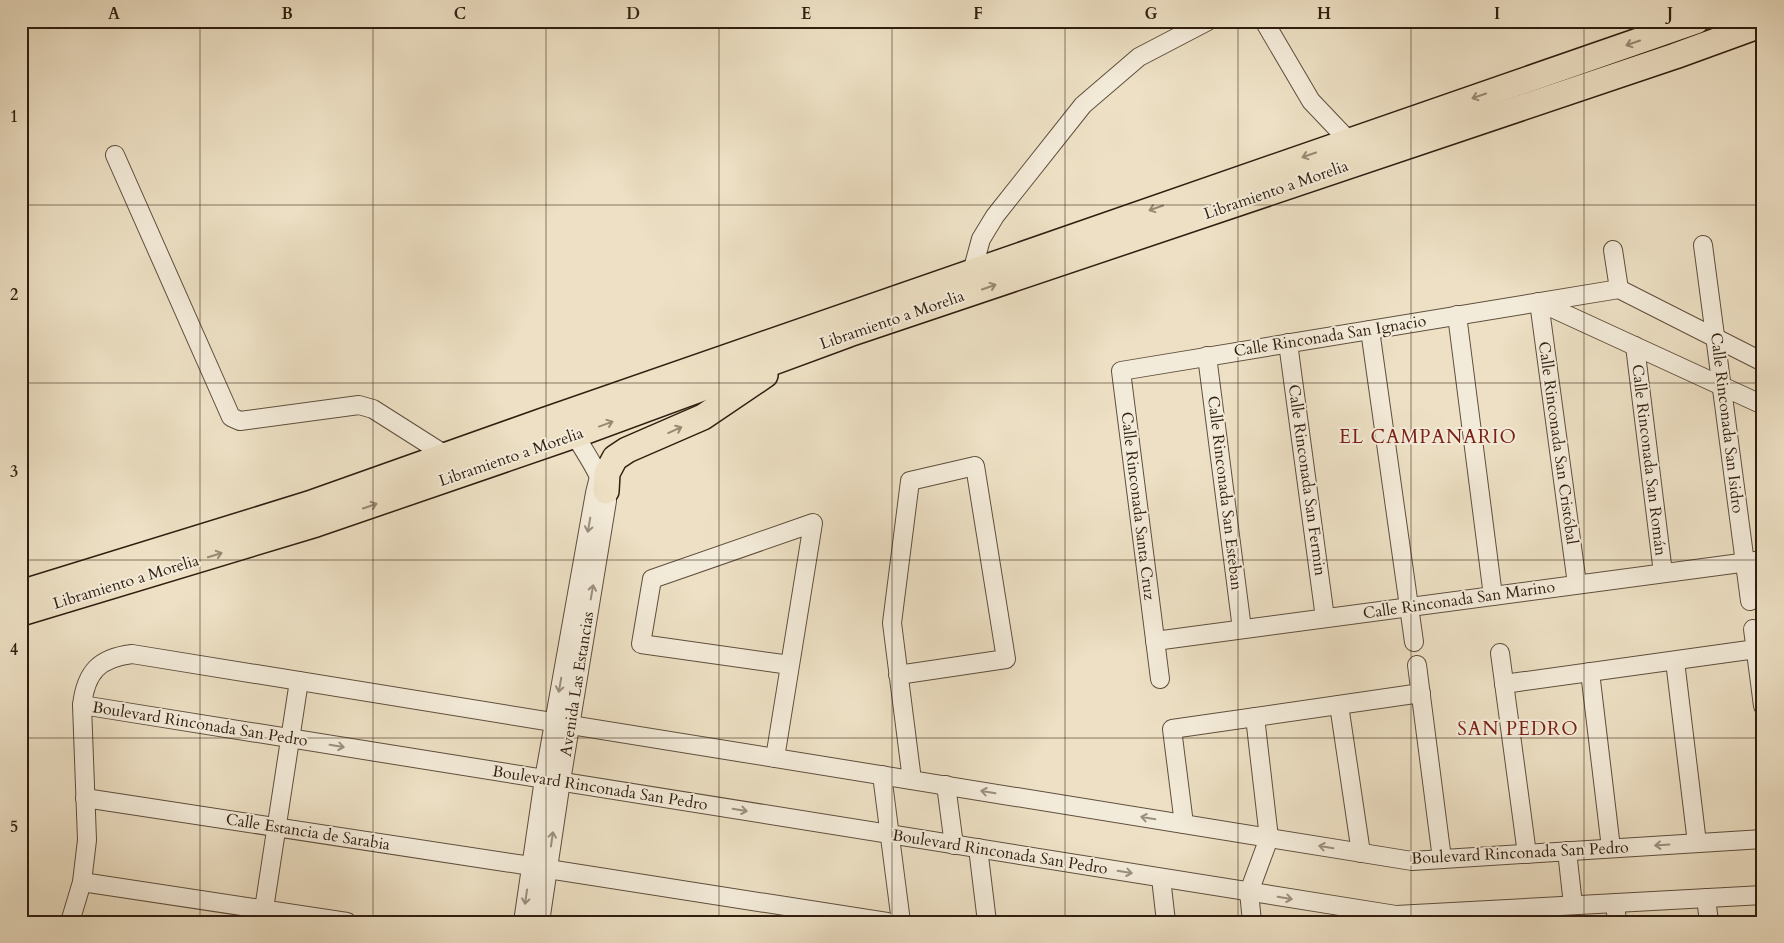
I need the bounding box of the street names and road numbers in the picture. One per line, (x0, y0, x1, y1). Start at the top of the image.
street label: Libramiento a Morelia (1201, 155, 1351, 225)
street label: Libramiento a Morelia (817, 285, 967, 355)
street label: Calle Rinconada San Ignacio (1232, 310, 1428, 362)
street label: Calle Rinconada San Isidro (1705, 331, 1749, 515)
street label: Calle Rinconada San Cristóbal (1533, 340, 1583, 546)
street label: Calle Rinconada San Román (1626, 363, 1672, 557)
street label: Calle Rinconada San Fermin (1283, 383, 1331, 577)
street label: Calle Rinconada San Esteban (1202, 395, 1248, 591)
street label: Calle Rinconada Santa Cruz (1116, 411, 1160, 601)
street label: Libramiento a Morelia (436, 422, 586, 492)
street label: Libramiento a Morelia (50, 549, 202, 615)
street label: Calle Rinconada San Marino (1362, 576, 1557, 624)
street label: Avenida Las Estancias (555, 610, 599, 758)
street label: Boulevard Rinconada San Pedro (91, 696, 310, 752)
street label: Boulevard Rinconada San Pedro (491, 760, 710, 816)
street label: Calle Estancia de Sarabia (224, 808, 392, 856)
street label: Boulevard Rinconada San Pedro (891, 824, 1110, 880)
street label: Boulevard Rinconada San Pedro (1411, 836, 1630, 870)

